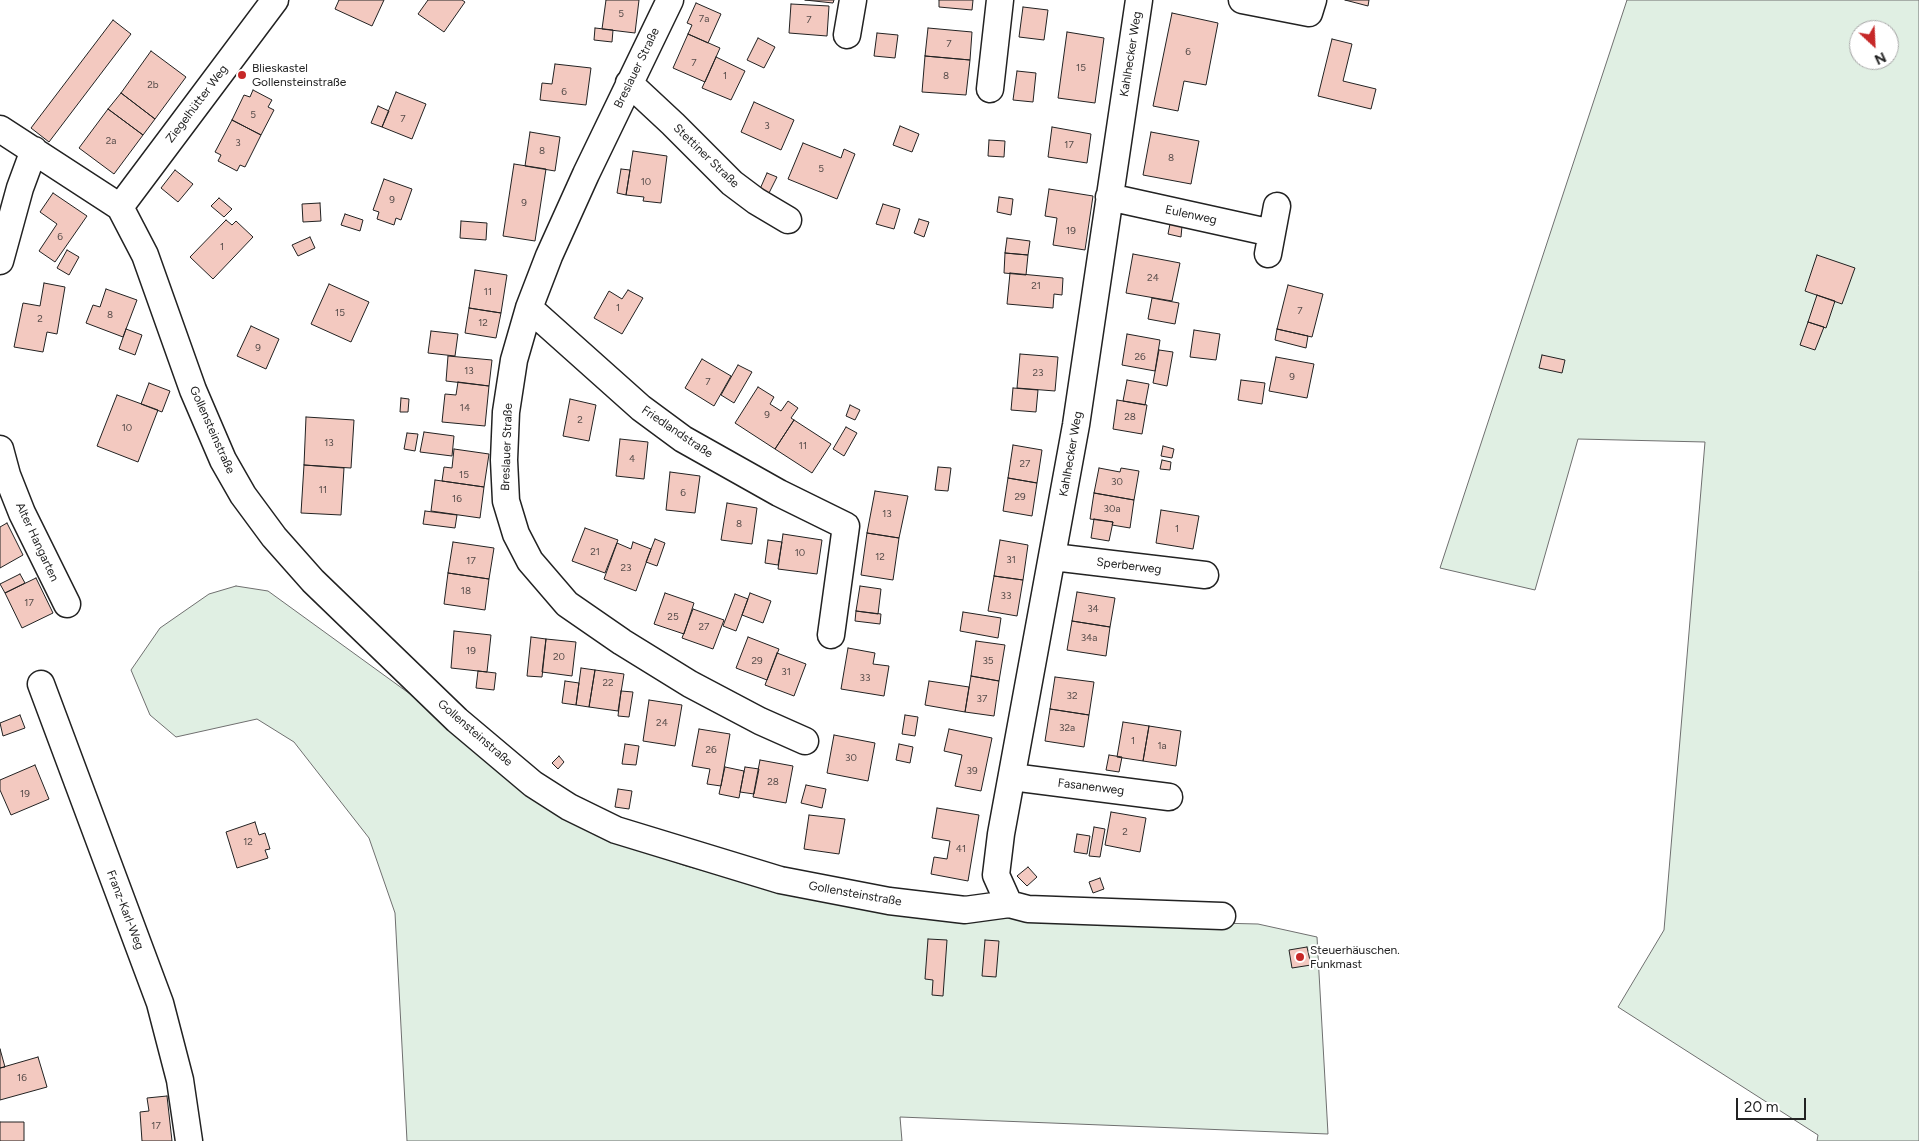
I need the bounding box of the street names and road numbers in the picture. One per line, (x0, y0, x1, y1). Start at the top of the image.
street label: Kahlhecker Weg (1117, 10, 1145, 98)
street label: Breslauer Straße (611, 25, 663, 111)
street label: Ziegelhütter Weg (163, 62, 231, 146)
street label: Stettiner Straße (670, 121, 742, 191)
street label: Eulenweg (1164, 203, 1218, 227)
street label: Gollensteinstraße (186, 384, 238, 476)
street label: Breslauer Straße (498, 403, 516, 491)
street label: Friedlandstraße (639, 403, 715, 461)
street label: Kahlhecker Weg (1056, 410, 1086, 498)
street label: Alter Hangarten (12, 500, 62, 584)
street label: Sperberweg (1096, 555, 1162, 577)
street label: Gollensteinstraße (435, 697, 515, 769)
street label: Fasanenweg (1057, 776, 1125, 798)
street label: Franz-Karl-Weg (103, 868, 147, 952)
street label: Gollensteinstraße (807, 879, 903, 909)

